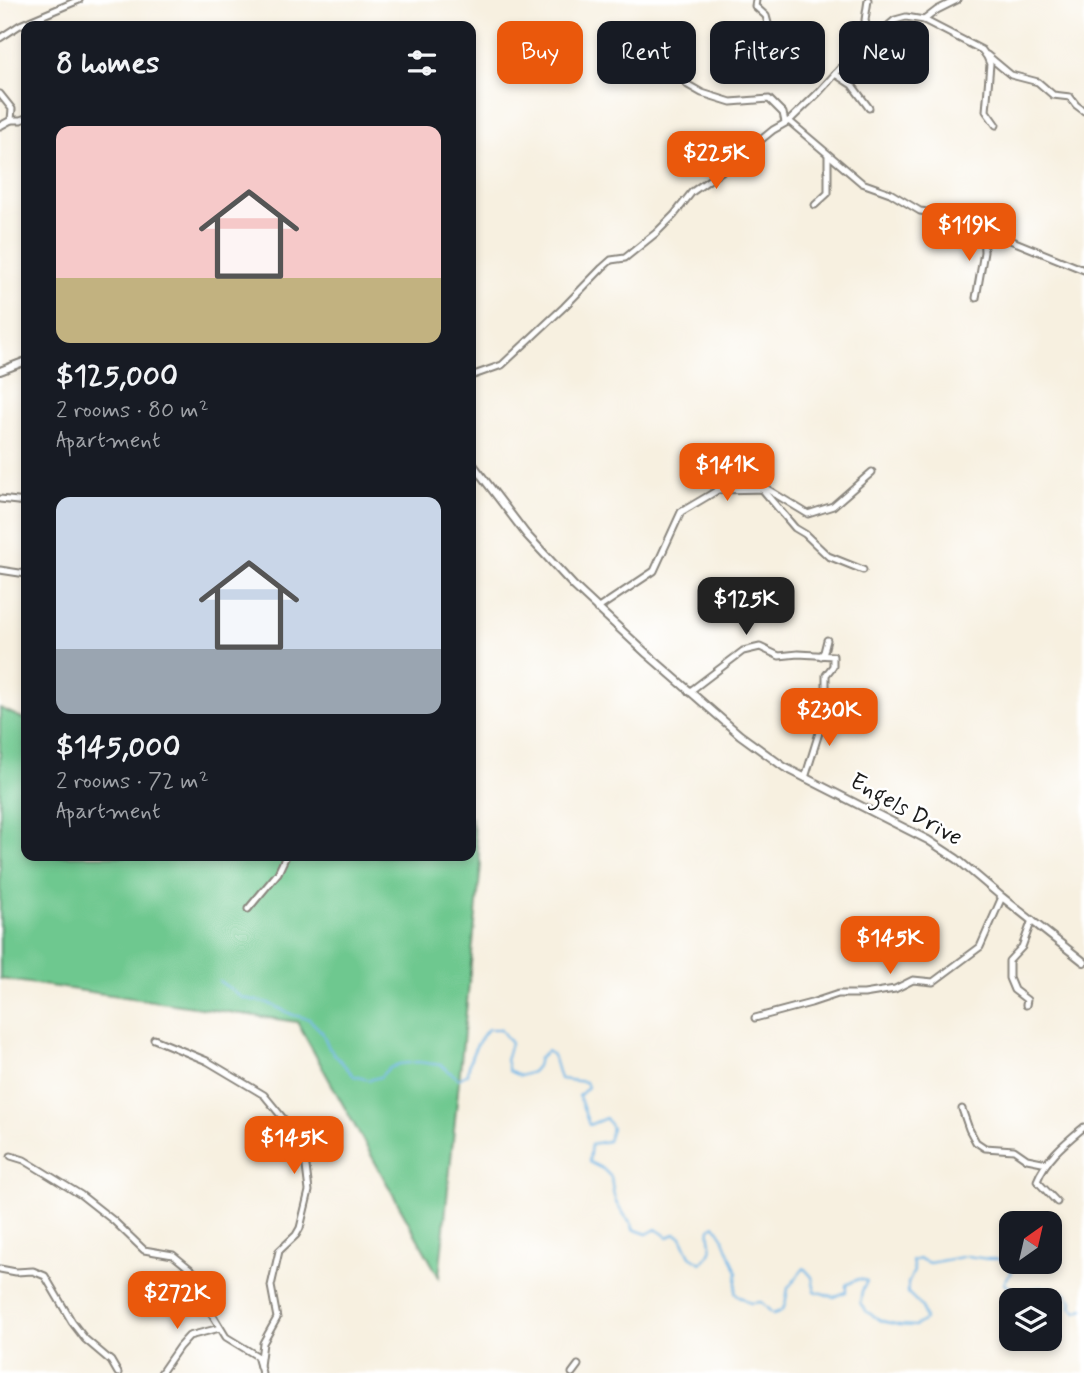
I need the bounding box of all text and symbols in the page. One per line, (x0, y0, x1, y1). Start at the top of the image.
chip: Buy (497, 21, 583, 84)
chip: Rent (597, 21, 696, 84)
chip: Filters (710, 21, 825, 84)
chip: New (839, 21, 929, 84)
text: 8 homes (56, 44, 159, 83)
icon: filters (403, 44, 441, 82)
pin: $225K (667, 132, 765, 191)
text: $225K (683, 139, 749, 169)
icon: home (186, 171, 312, 297)
pin: $119K (920, 204, 1018, 263)
text: $119K (938, 211, 1000, 241)
text: $125,000 (56, 357, 178, 396)
text: 2 rooms · 80 m² (56, 396, 209, 426)
text: Apartment (56, 426, 161, 456)
pin: $141K (678, 444, 776, 503)
text: $141K (696, 451, 758, 481)
icon: home (186, 542, 312, 668)
pin: $125K (697, 578, 795, 637)
text: $125K (714, 585, 778, 615)
pin: $230K (780, 688, 878, 748)
text: $230K (797, 696, 861, 726)
text: $145,000 (56, 728, 180, 767)
street label: Engels Drive (843, 766, 968, 856)
text: 2 rooms · 72 m² (56, 767, 209, 797)
text: Apartment (56, 797, 161, 827)
pin: $145K (841, 916, 939, 976)
text: $145K (857, 924, 923, 954)
pin: $145K (245, 1116, 343, 1176)
text: $145K (261, 1124, 327, 1154)
north arrow (999, 1211, 1062, 1274)
map controls (999, 1211, 1062, 1351)
pin: $272K (128, 1272, 226, 1331)
text: $272K (144, 1279, 210, 1309)
button: layers (999, 1288, 1062, 1351)

